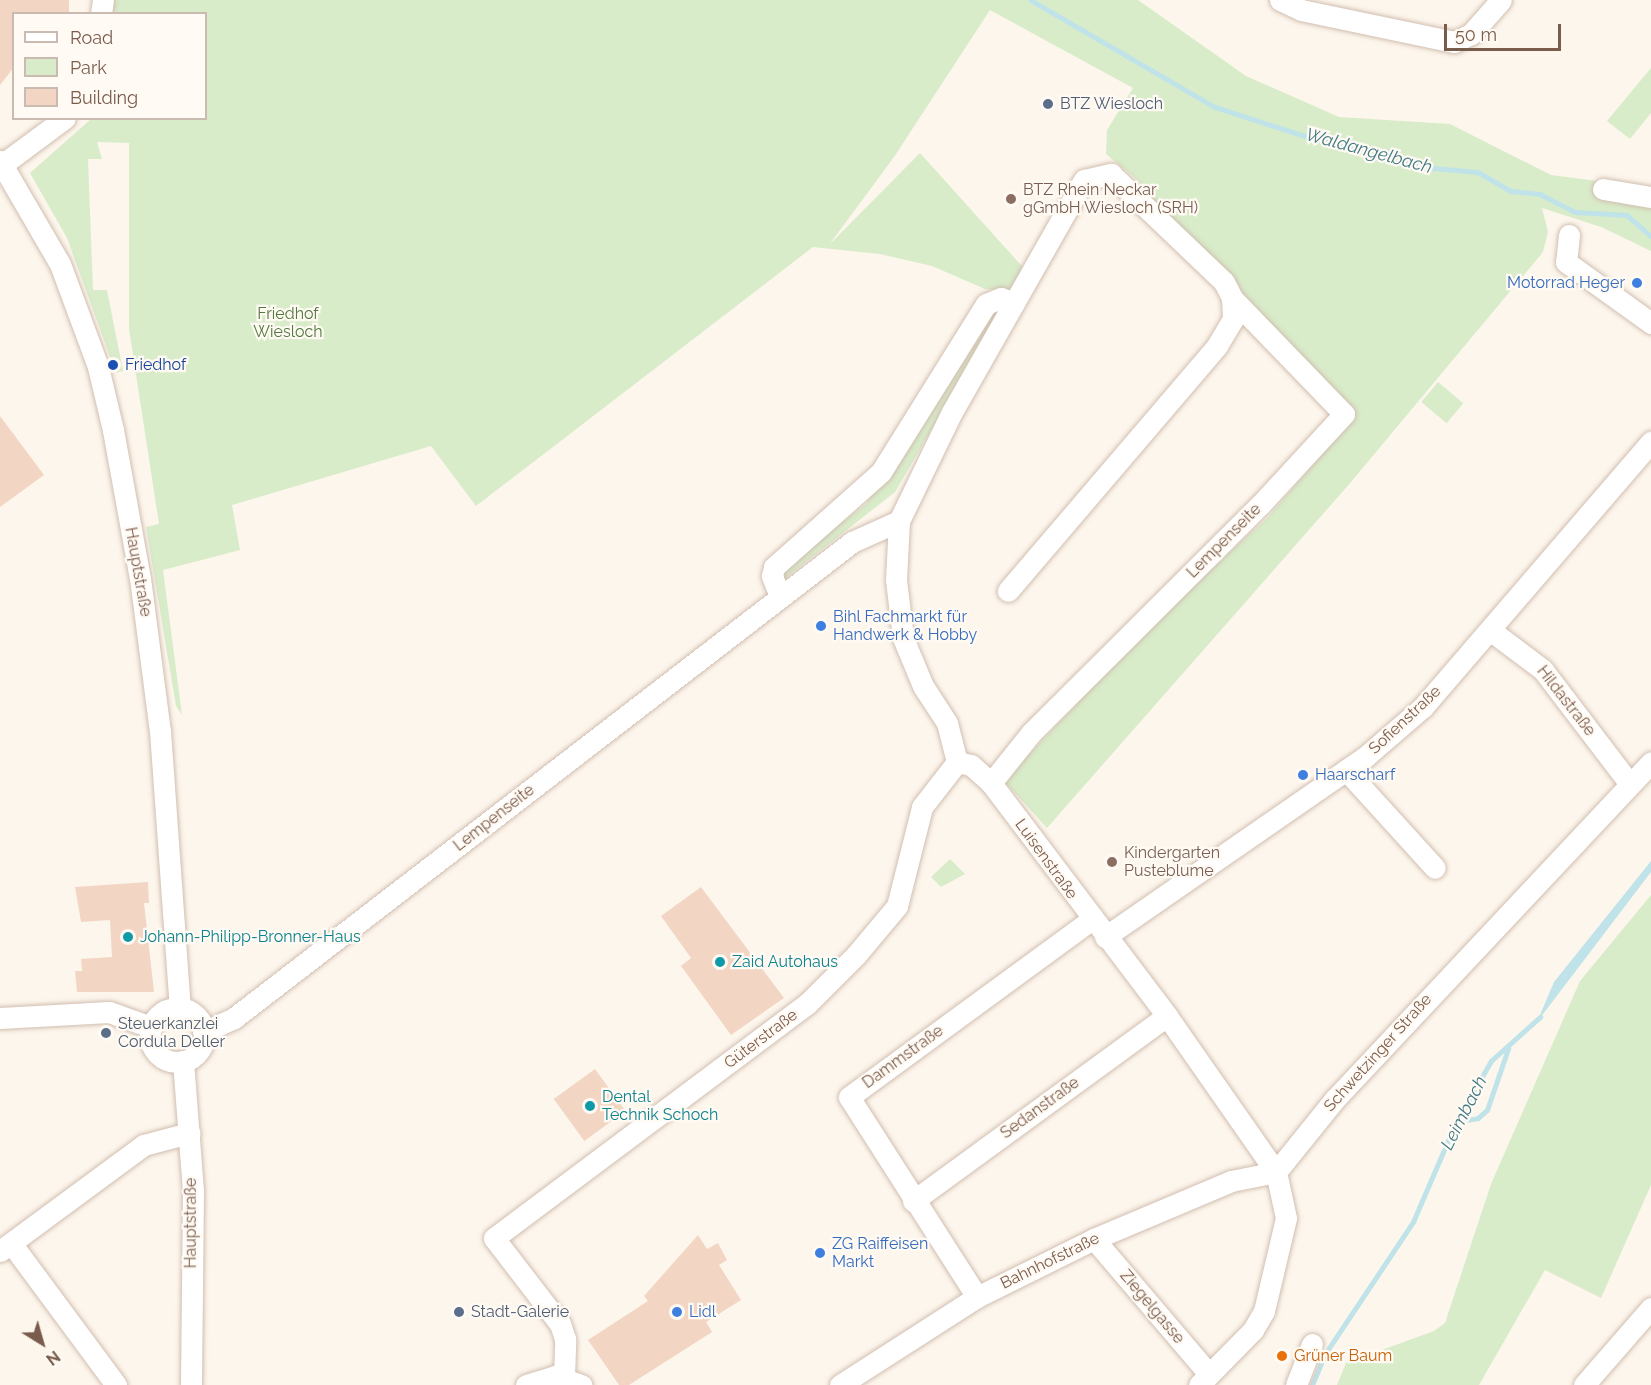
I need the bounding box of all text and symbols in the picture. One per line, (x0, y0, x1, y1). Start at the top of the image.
legend (12, 12, 207, 120)
scale bar (1447, 12, 1564, 50)
text: 50 m (1455, 24, 1497, 45)
text: Road (70, 27, 113, 48)
text: Park (70, 57, 107, 78)
text: Building (70, 87, 138, 108)
place label: BTZ Wiesloch (1060, 94, 1164, 114)
marker: BTZ Wiesloch (1041, 97, 1055, 111)
water label: Waldangelbach (1303, 124, 1435, 178)
place label: BTZ Rhein Neckar gGmbH Wiesloch (SRH) (1023, 180, 1199, 218)
marker: BTZ Rhein Neckar gGmbH Wiesloch (SRH) (1004, 192, 1018, 206)
place label: Motorrad Heger (1507, 273, 1625, 293)
marker: Motorrad Heger (1630, 276, 1644, 290)
park label: Friedhof Wiesloch (253, 304, 323, 342)
place label: Friedhof (125, 355, 186, 375)
marker: Friedhof (106, 358, 120, 372)
street label: Lempenseite (1183, 500, 1265, 582)
street label: Hauptstraße (121, 526, 155, 618)
place label: Bihl Fachmarkt für Handwerk & Hobby (833, 607, 977, 645)
marker: Bihl Fachmarkt für Handwerk & Hobby (814, 619, 828, 633)
street label: Hildastraße (1533, 662, 1599, 740)
street label: Sofienstraße (1365, 682, 1445, 758)
place label: Haarscharf (1315, 765, 1395, 785)
marker: Haarscharf (1296, 768, 1310, 782)
street label: Lempenseite (450, 781, 538, 855)
street label: Luisenstraße (1011, 815, 1081, 903)
place label: Kindergarten Pusteblume (1124, 843, 1220, 881)
marker: Kindergarten Pusteblume (1105, 855, 1119, 869)
place label: Johann-Philipp-Bronner-Haus (140, 927, 361, 947)
marker: Johann-Philipp-Bronner-Haus (121, 930, 135, 944)
place label: Zaid Autohaus (732, 952, 838, 972)
marker: Zaid Autohaus (713, 955, 727, 969)
street label: Schwetzinger Straße (1320, 990, 1436, 1116)
street label: Güterstraße (721, 1005, 801, 1073)
place label: Steuerkanzlei Cordula Deller (118, 1014, 225, 1052)
street label: Dammstraße (859, 1021, 947, 1093)
marker: Steuerkanzlei Cordula Deller (99, 1026, 113, 1040)
street label: Sedanstraße (997, 1073, 1083, 1143)
water label: Leimbach (1436, 1073, 1492, 1153)
place label: Dental Technik Schoch (602, 1087, 718, 1125)
marker: Dental Technik Schoch (583, 1099, 597, 1113)
street label: Hauptstraße (181, 1178, 201, 1268)
street label: Bahnhofstraße (997, 1229, 1103, 1293)
place label: ZG Raiffeisen Markt (832, 1234, 928, 1272)
marker: ZG Raiffeisen Markt (813, 1246, 827, 1260)
street label: Ziegelgasse (1116, 1266, 1188, 1348)
place label: Stadt-Galerie (471, 1302, 569, 1322)
place label: Lidl (689, 1302, 716, 1322)
marker: Stadt-Galerie (452, 1305, 466, 1319)
marker: Lidl (670, 1305, 684, 1319)
north arrow (12, 1313, 72, 1373)
place label: Grüner Baum (1294, 1346, 1393, 1366)
text: N (43, 1347, 64, 1369)
marker: Grüner Baum (1275, 1349, 1289, 1363)

